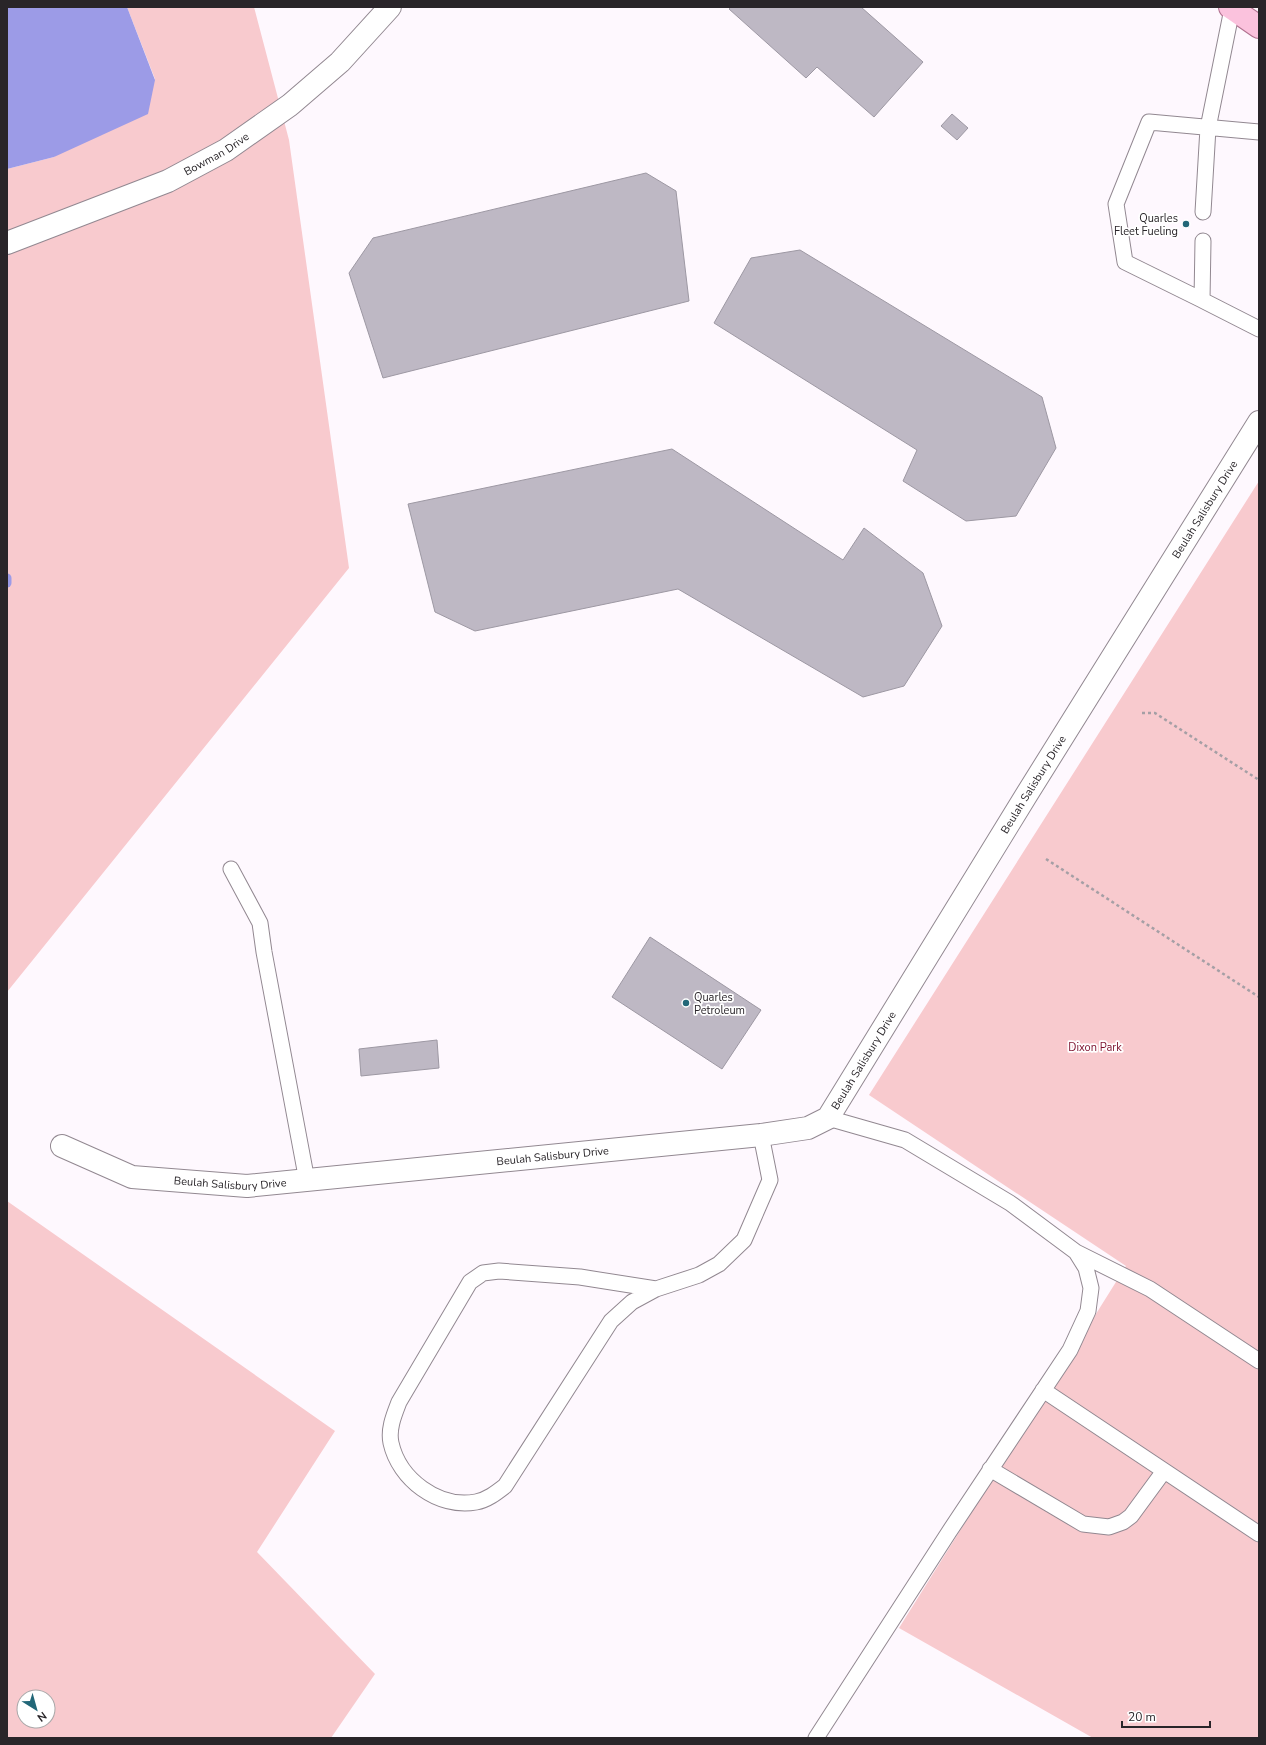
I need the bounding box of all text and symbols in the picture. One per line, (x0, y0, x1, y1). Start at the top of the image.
street label: Bowman Drive (181, 129, 252, 179)
place label: Quarles Fleet Fueling (1114, 211, 1178, 239)
marker: Quarles Fleet Fueling (1181, 219, 1191, 229)
street label: Beulah Salisbury Drive (1168, 457, 1241, 561)
street label: Beulah Salisbury Drive (997, 732, 1069, 836)
place label: Quarles Petroleum (694, 990, 745, 1018)
marker: Quarles Petroleum (681, 998, 691, 1008)
street label: Beulah Salisbury Drive (827, 1008, 899, 1112)
park label: Dixon Park (1068, 1040, 1122, 1055)
street label: Beulah Salisbury Drive (496, 1143, 610, 1169)
street label: Beulah Salisbury Drive (173, 1173, 287, 1194)
north arrow (16, 1689, 56, 1729)
scale bar (1122, 1703, 1210, 1729)
text: N (34, 1708, 50, 1725)
text: 20 m (1128, 1709, 1156, 1725)

